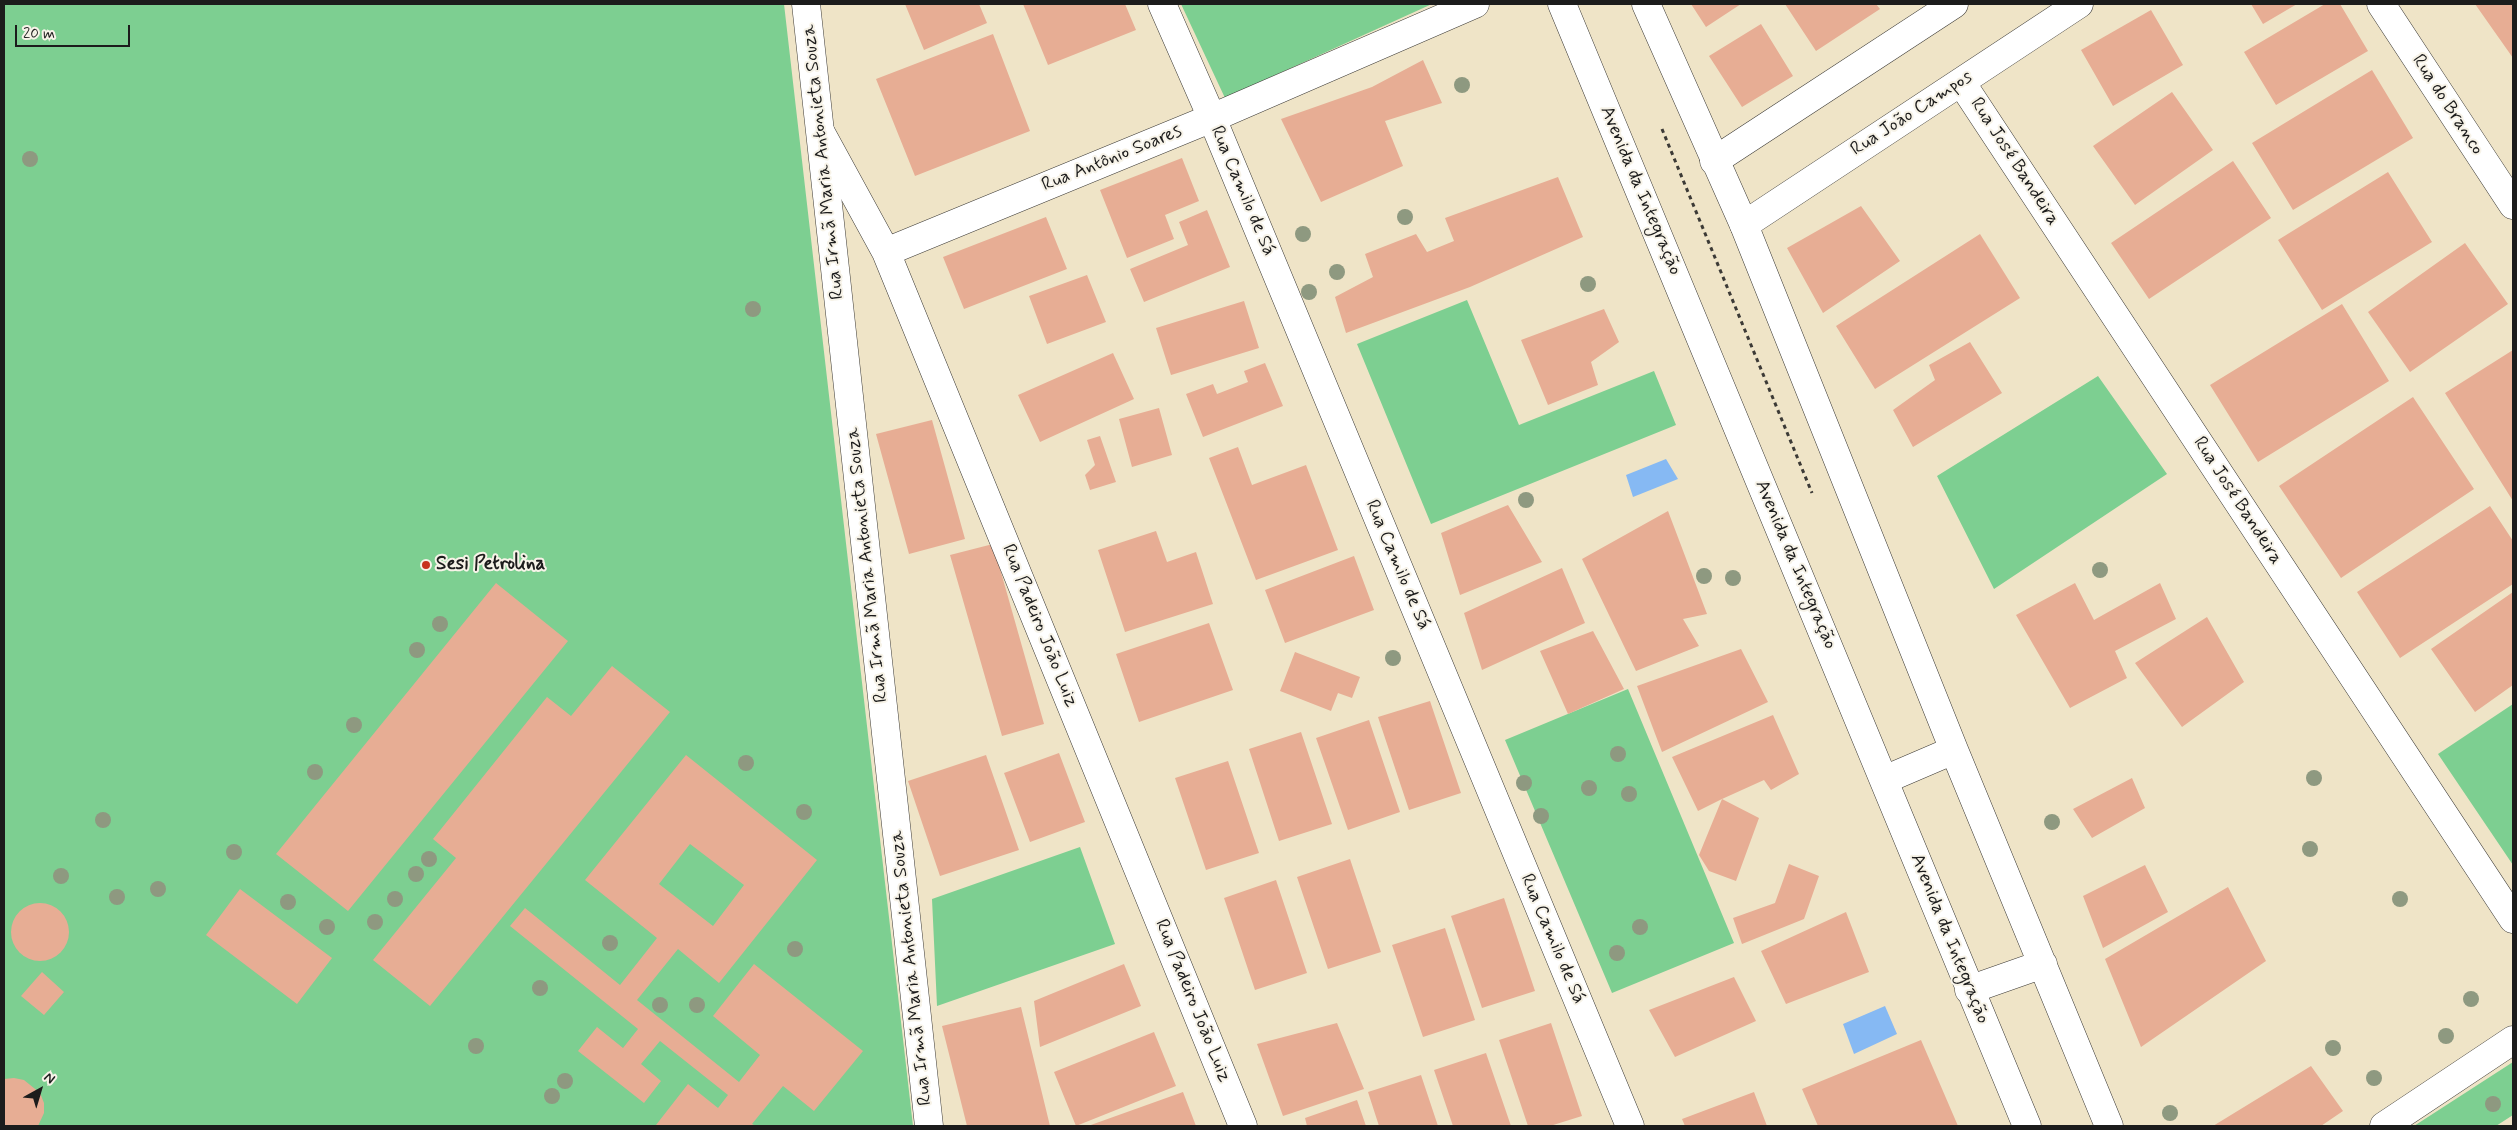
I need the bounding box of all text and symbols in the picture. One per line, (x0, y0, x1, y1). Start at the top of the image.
scale bar (18, 15, 132, 47)
street label: Rua Irmã Maria Antonieta Souza (798, 23, 850, 301)
text: 20 m (23, 24, 55, 44)
street label: Rua do Branco (2406, 51, 2488, 159)
street label: Rua João Campos (1847, 66, 1977, 162)
street label: Rua José Bandeira (1964, 94, 2064, 230)
street label: Avenida da Integração (1594, 103, 1686, 279)
street label: Rua Antônio Soares (1039, 121, 1185, 197)
street label: Rua Camilo de Sá (1204, 123, 1280, 259)
street label: Rua Irmã Maria Antonieta Souza (842, 426, 894, 704)
street label: Rua José Bandeira (2187, 433, 2287, 569)
street label: Avenida da Integração (1749, 477, 1841, 653)
street label: Rua Camilo de Sá (1359, 497, 1435, 633)
street label: Rua Padeiro João Luiz (996, 541, 1082, 711)
place label: Sesi Petrolina (436, 554, 545, 576)
marker: Sesi Petrolina (420, 559, 432, 571)
street label: Rua Irmã Maria Antonieta Souza (886, 829, 938, 1107)
street label: Avenida da Integração (1904, 851, 1994, 1027)
street label: Rua Camilo de Sá (1514, 871, 1590, 1007)
street label: Rua Padeiro João Luiz (1149, 916, 1235, 1086)
north arrow (15, 1065, 65, 1115)
text: N (40, 1068, 59, 1088)

